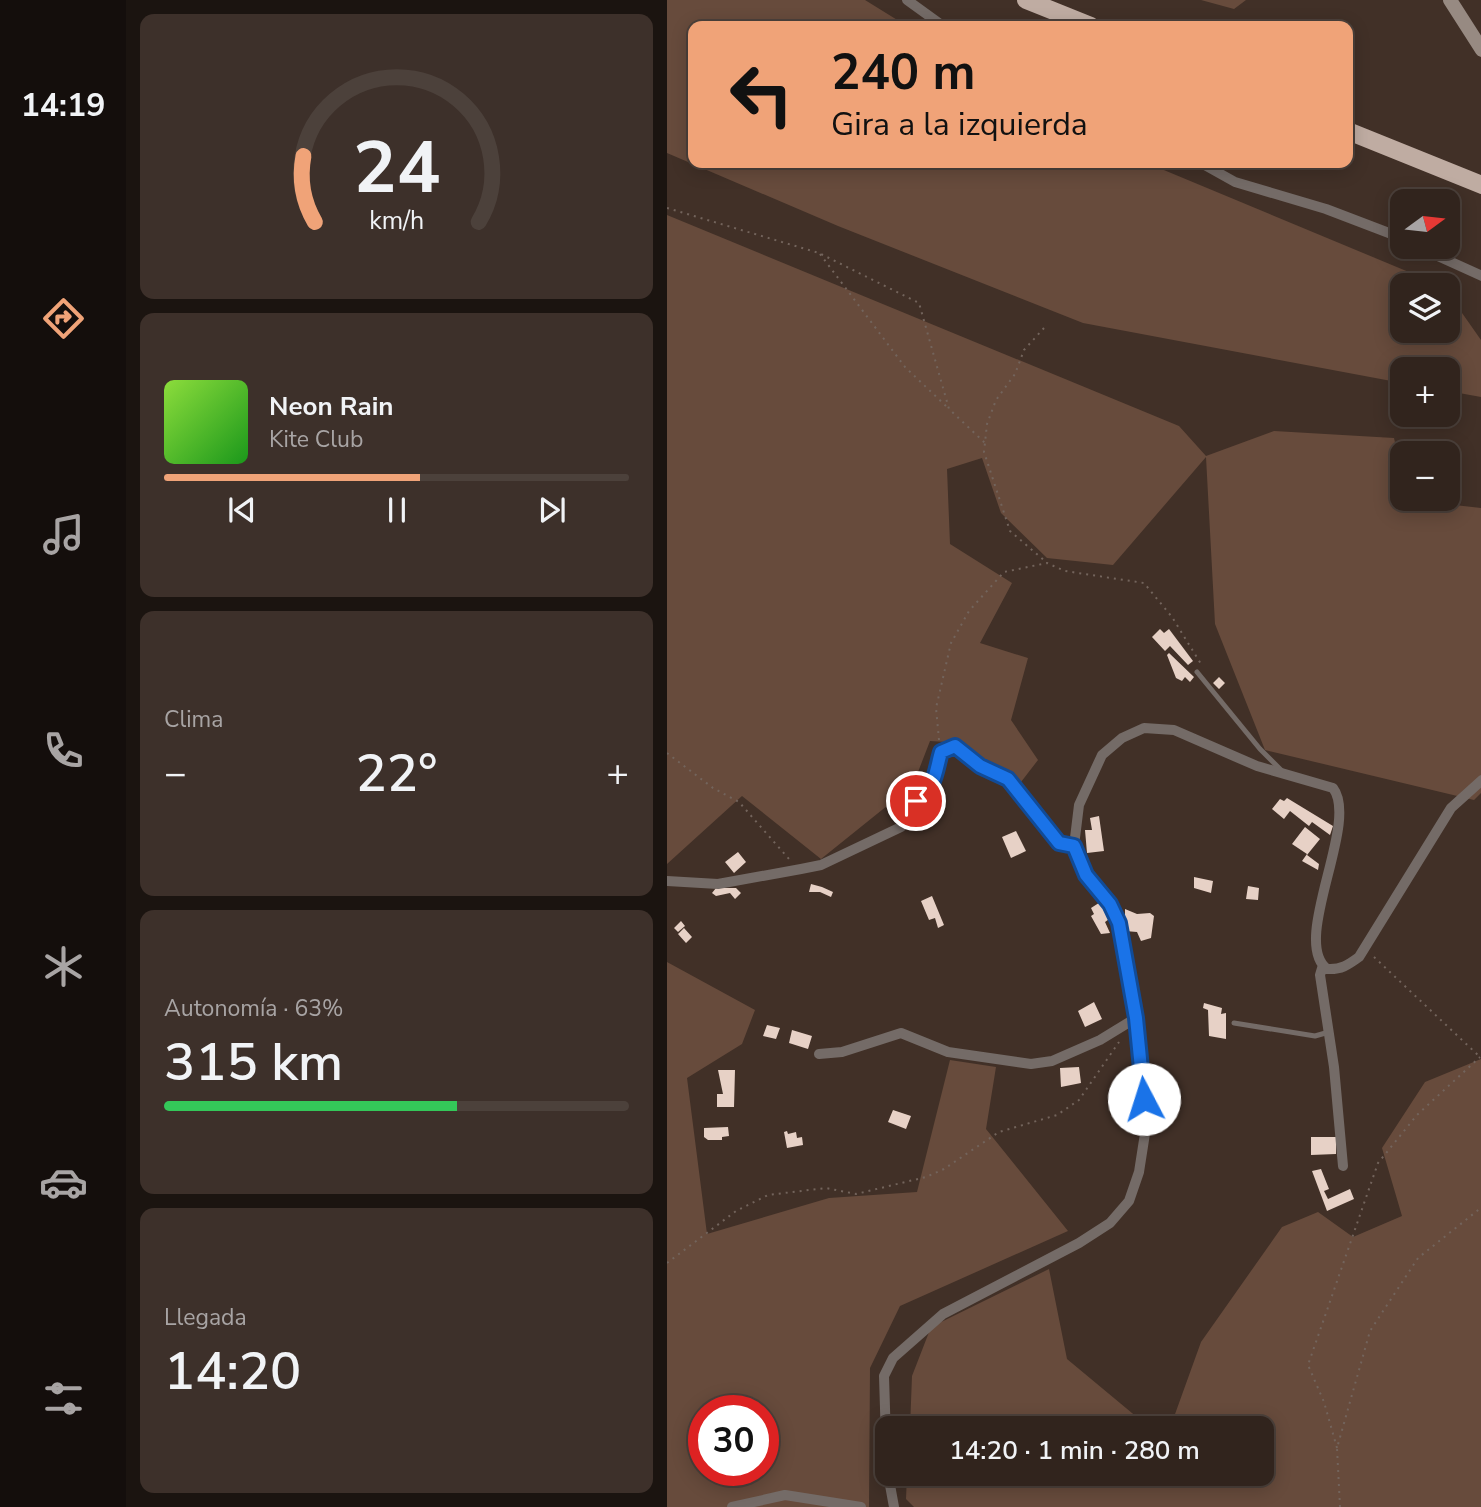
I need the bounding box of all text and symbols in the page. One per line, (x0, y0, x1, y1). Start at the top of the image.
text: 240 m (831, 39, 975, 106)
icon: left (716, 49, 807, 140)
text: 14:19 (21, 84, 105, 127)
text: Gira a la izquierda (831, 103, 1088, 146)
text: 24 (353, 119, 440, 219)
north arrow (1390, 189, 1460, 259)
map controls (1390, 189, 1460, 511)
text: km/h (369, 204, 424, 238)
button: layers (1390, 273, 1460, 343)
icon: directions (39, 294, 88, 343)
button: + (1390, 357, 1460, 427)
text: Neon Rain (269, 389, 394, 424)
text: Kite Club (269, 424, 363, 455)
button: − (1390, 441, 1460, 511)
icon: previous (223, 491, 261, 529)
icon: pause (378, 491, 416, 529)
icon: next (533, 491, 571, 529)
icon: music (39, 510, 88, 559)
text: Clima (164, 704, 224, 735)
icon: phone (39, 726, 88, 775)
text: 22° (356, 738, 437, 809)
text: − (164, 748, 187, 799)
text: + (606, 748, 629, 799)
pin (886, 771, 946, 831)
icon: arrive (897, 782, 935, 820)
icon: climate (39, 942, 88, 991)
text: Autonomía · 63% (164, 993, 344, 1024)
text: 315 km (164, 1027, 343, 1098)
position arrow (1107, 1062, 1181, 1136)
icon: car (39, 1158, 88, 1207)
text: Llegada (164, 1302, 247, 1333)
text: 14:20 (164, 1336, 301, 1407)
icon: filters (39, 1374, 88, 1423)
speed limit sign: 30 (688, 1395, 779, 1486)
text: 14:20 · 1 min · 280 m (949, 1433, 1200, 1468)

